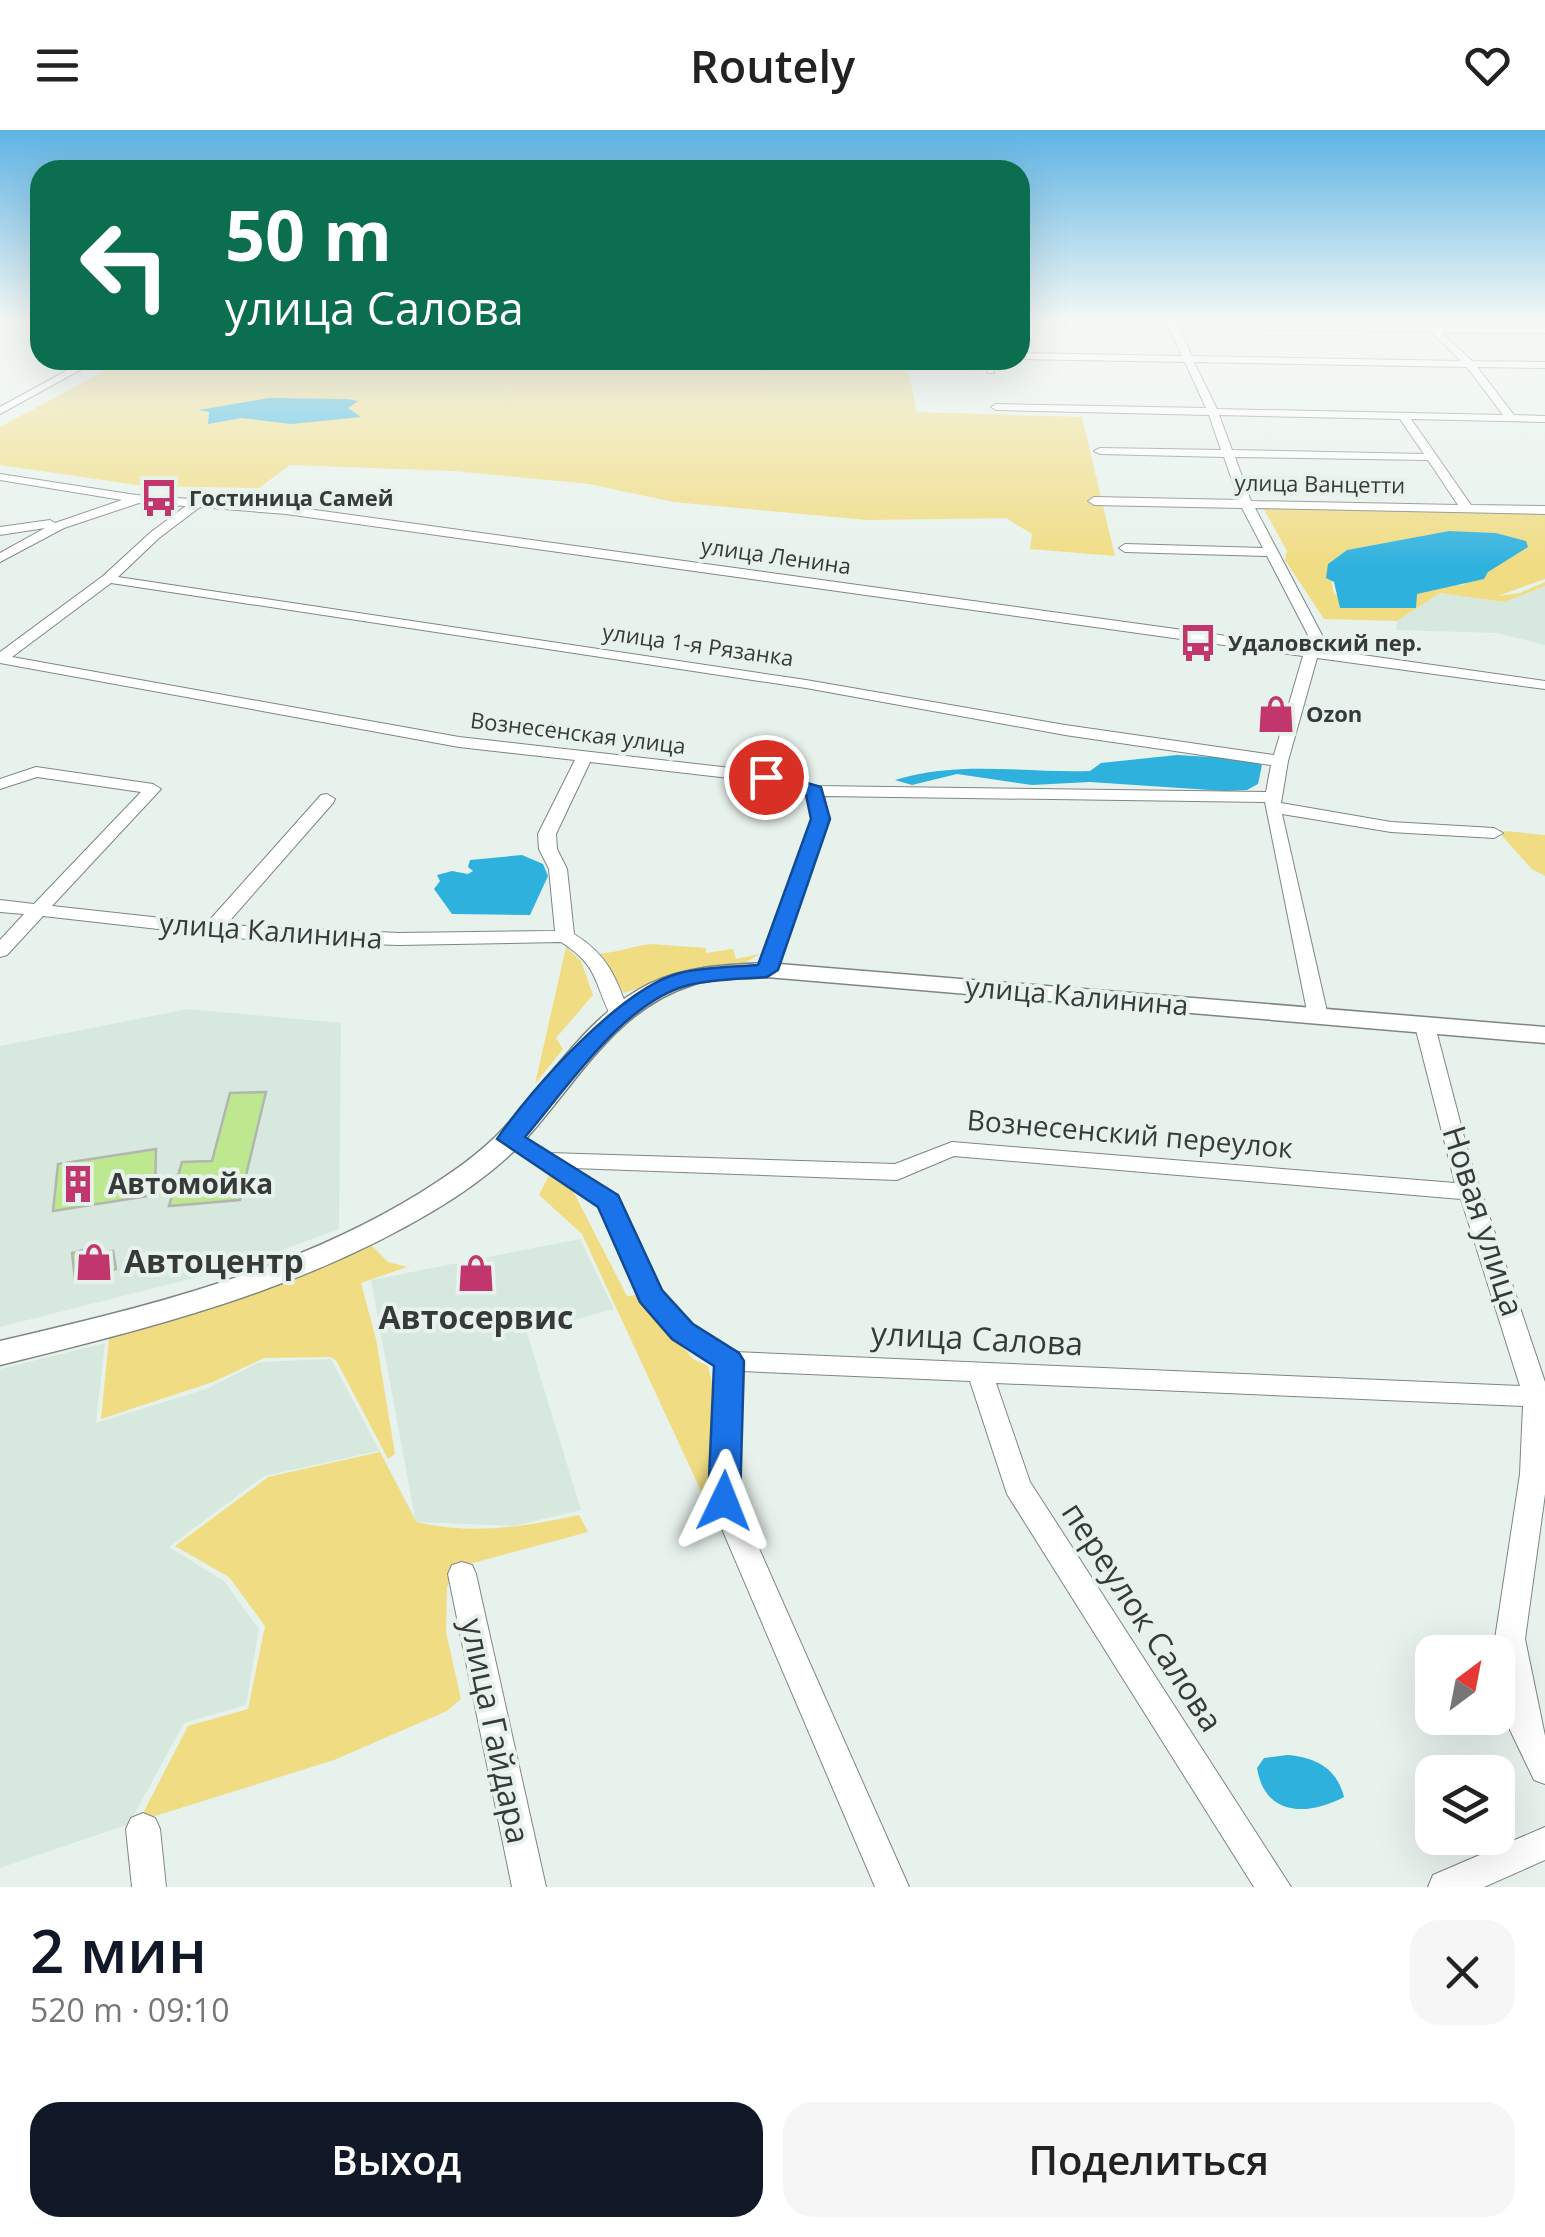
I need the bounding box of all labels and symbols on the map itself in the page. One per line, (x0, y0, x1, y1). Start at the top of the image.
street label: улица Ванцетти (1235, 467, 1406, 499)
bus stop icon: Гостиница Самей (138, 477, 180, 519)
place label: Гостиница Самей (189, 482, 394, 512)
street label: улица Ленина (699, 530, 853, 580)
street label: улица 1-я Рязанка (601, 616, 796, 672)
bus stop icon: Удаловский пер. (1177, 622, 1219, 664)
place label: Удаловский пер. (1228, 627, 1422, 657)
shop icon: Ozon (1255, 693, 1297, 735)
place label: Ozon (1306, 698, 1362, 728)
street label: Вознесенская улица (469, 704, 688, 760)
pin (724, 735, 809, 820)
street label: улица Калинина (158, 903, 384, 957)
street label: улица Калинина (964, 966, 1190, 1024)
street label: Вознесенский переулок (966, 1100, 1295, 1166)
street label: Новая улица (1433, 1120, 1535, 1321)
building icon: Автомойка (57, 1163, 99, 1205)
place label: Автомойка (108, 1164, 273, 1202)
place label: Автоцентр (124, 1239, 304, 1282)
shop icon: Автоцентр (73, 1241, 115, 1283)
shop icon: Автосервис (455, 1252, 497, 1294)
place label: Автосервис (379, 1295, 573, 1338)
street label: улица Салова (870, 1310, 1084, 1365)
position arrow (672, 1449, 776, 1553)
street label: переулок Салова (1053, 1493, 1234, 1739)
street label: улица Гайдара (452, 1614, 541, 1847)
north arrow (1415, 1635, 1515, 1735)

